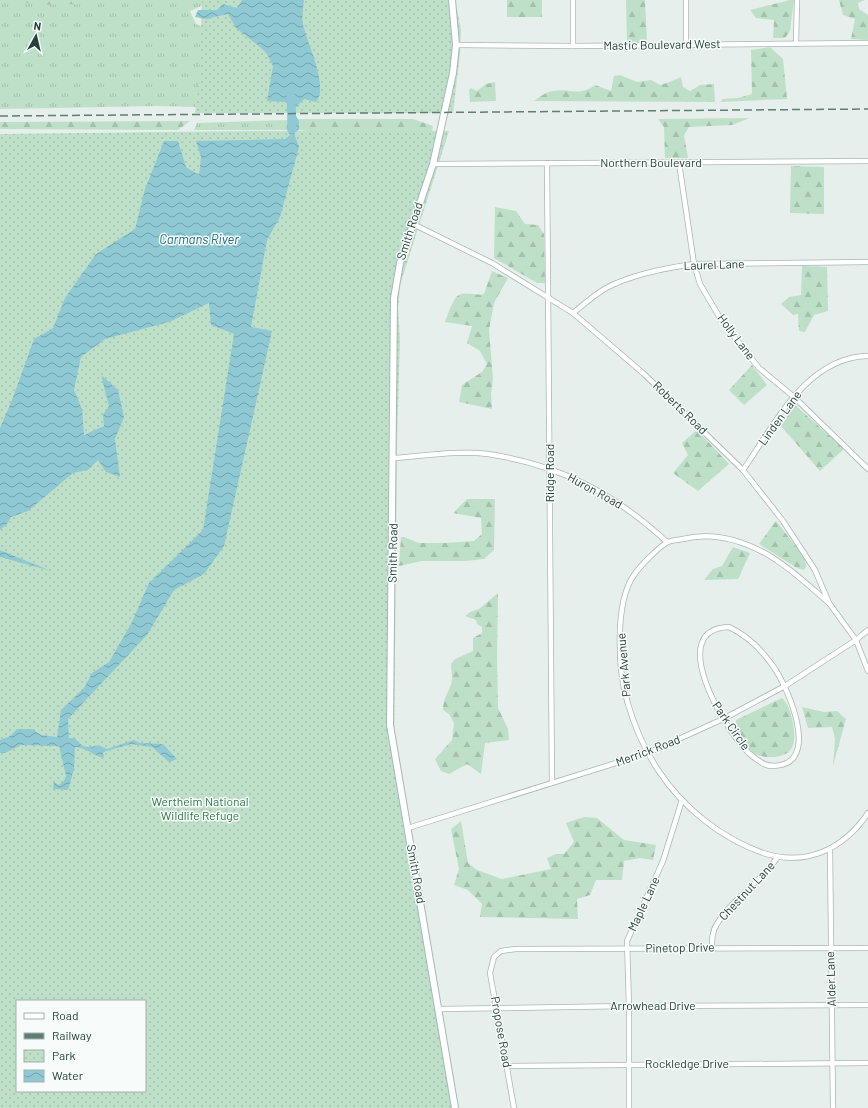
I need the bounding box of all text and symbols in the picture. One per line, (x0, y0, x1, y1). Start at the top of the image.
north arrow (16, 16, 56, 56)
text: N (33, 19, 42, 33)
street label: Mastic Boulevard West (603, 36, 721, 52)
street label: Northern Boulevard (600, 155, 702, 169)
street label: Smith Road (393, 200, 425, 261)
water label: Carmans River (159, 231, 239, 247)
street label: Laurel Lane (683, 256, 745, 272)
street label: Holly Lane (715, 311, 759, 362)
street label: Roberts Road (651, 378, 711, 437)
street label: Linden Lane (755, 387, 804, 447)
street label: Ridge Road (542, 444, 556, 502)
street label: Huron Road (566, 469, 625, 511)
street label: Smith Road (384, 523, 400, 583)
street label: Park Avenue (613, 633, 633, 698)
street label: Park Circle (710, 698, 754, 752)
street label: Merrick Road (613, 731, 682, 769)
park label: Wertheim National Wildlife Refuge (152, 794, 248, 822)
street label: Smith Road (405, 843, 429, 904)
street label: Chestnut Lane (715, 858, 777, 923)
street label: Maple Lane (624, 874, 662, 933)
street label: Pinetop Drive (645, 939, 715, 955)
street label: Alder Lane (822, 951, 838, 1007)
street label: Propose Road (489, 995, 515, 1069)
street label: Arrowhead Drive (610, 998, 696, 1012)
legend (16, 1000, 146, 1092)
text: Road (52, 1008, 79, 1022)
text: Railway (52, 1028, 92, 1042)
text: Park (52, 1048, 76, 1062)
street label: Rockledge Drive (645, 1056, 729, 1070)
text: Water (52, 1068, 84, 1082)

